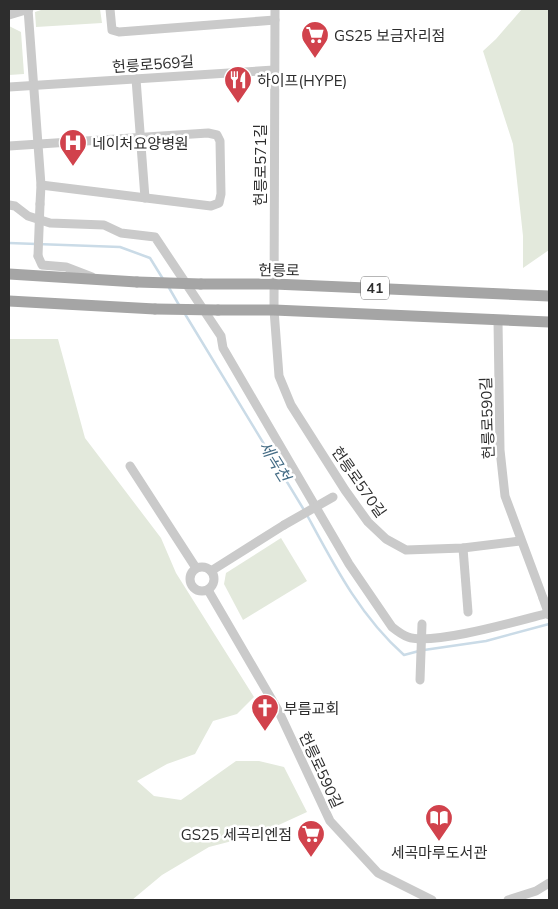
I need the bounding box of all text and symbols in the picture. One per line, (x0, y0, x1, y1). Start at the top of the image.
supermarket icon: GS25 보금자리점 (300, 20, 330, 59)
place label: GS25 보금자리점 (334, 26, 445, 45)
street label: 헌릉로569길 (111, 52, 195, 76)
restaurant icon: 하이프(HYPE) (223, 65, 253, 104)
place label: 하이프(HYPE) (257, 71, 347, 90)
street label: 헌릉로571길 (251, 124, 270, 206)
hospital icon: 네이처요양병원 (58, 128, 88, 167)
place label: 네이처요양병원 (92, 134, 189, 153)
street label: 헌릉로 (258, 260, 300, 280)
road number: 41 (361, 276, 389, 300)
street label: 헌릉로590길 (476, 377, 498, 459)
water label: 세곡천 (255, 437, 296, 487)
street label: 헌릉로570길 (328, 443, 390, 521)
church icon: 부름교회 (250, 693, 280, 732)
place label: 부름교회 (284, 699, 339, 718)
street label: 헌릉로590길 (295, 729, 347, 811)
library icon: 세곡마루도서관 (424, 803, 454, 842)
supermarket icon: GS25 세곡리엔점 (296, 819, 326, 858)
place label: GS25 세곡리엔점 (181, 825, 292, 844)
place label: 세곡마루도서관 (391, 843, 487, 862)

